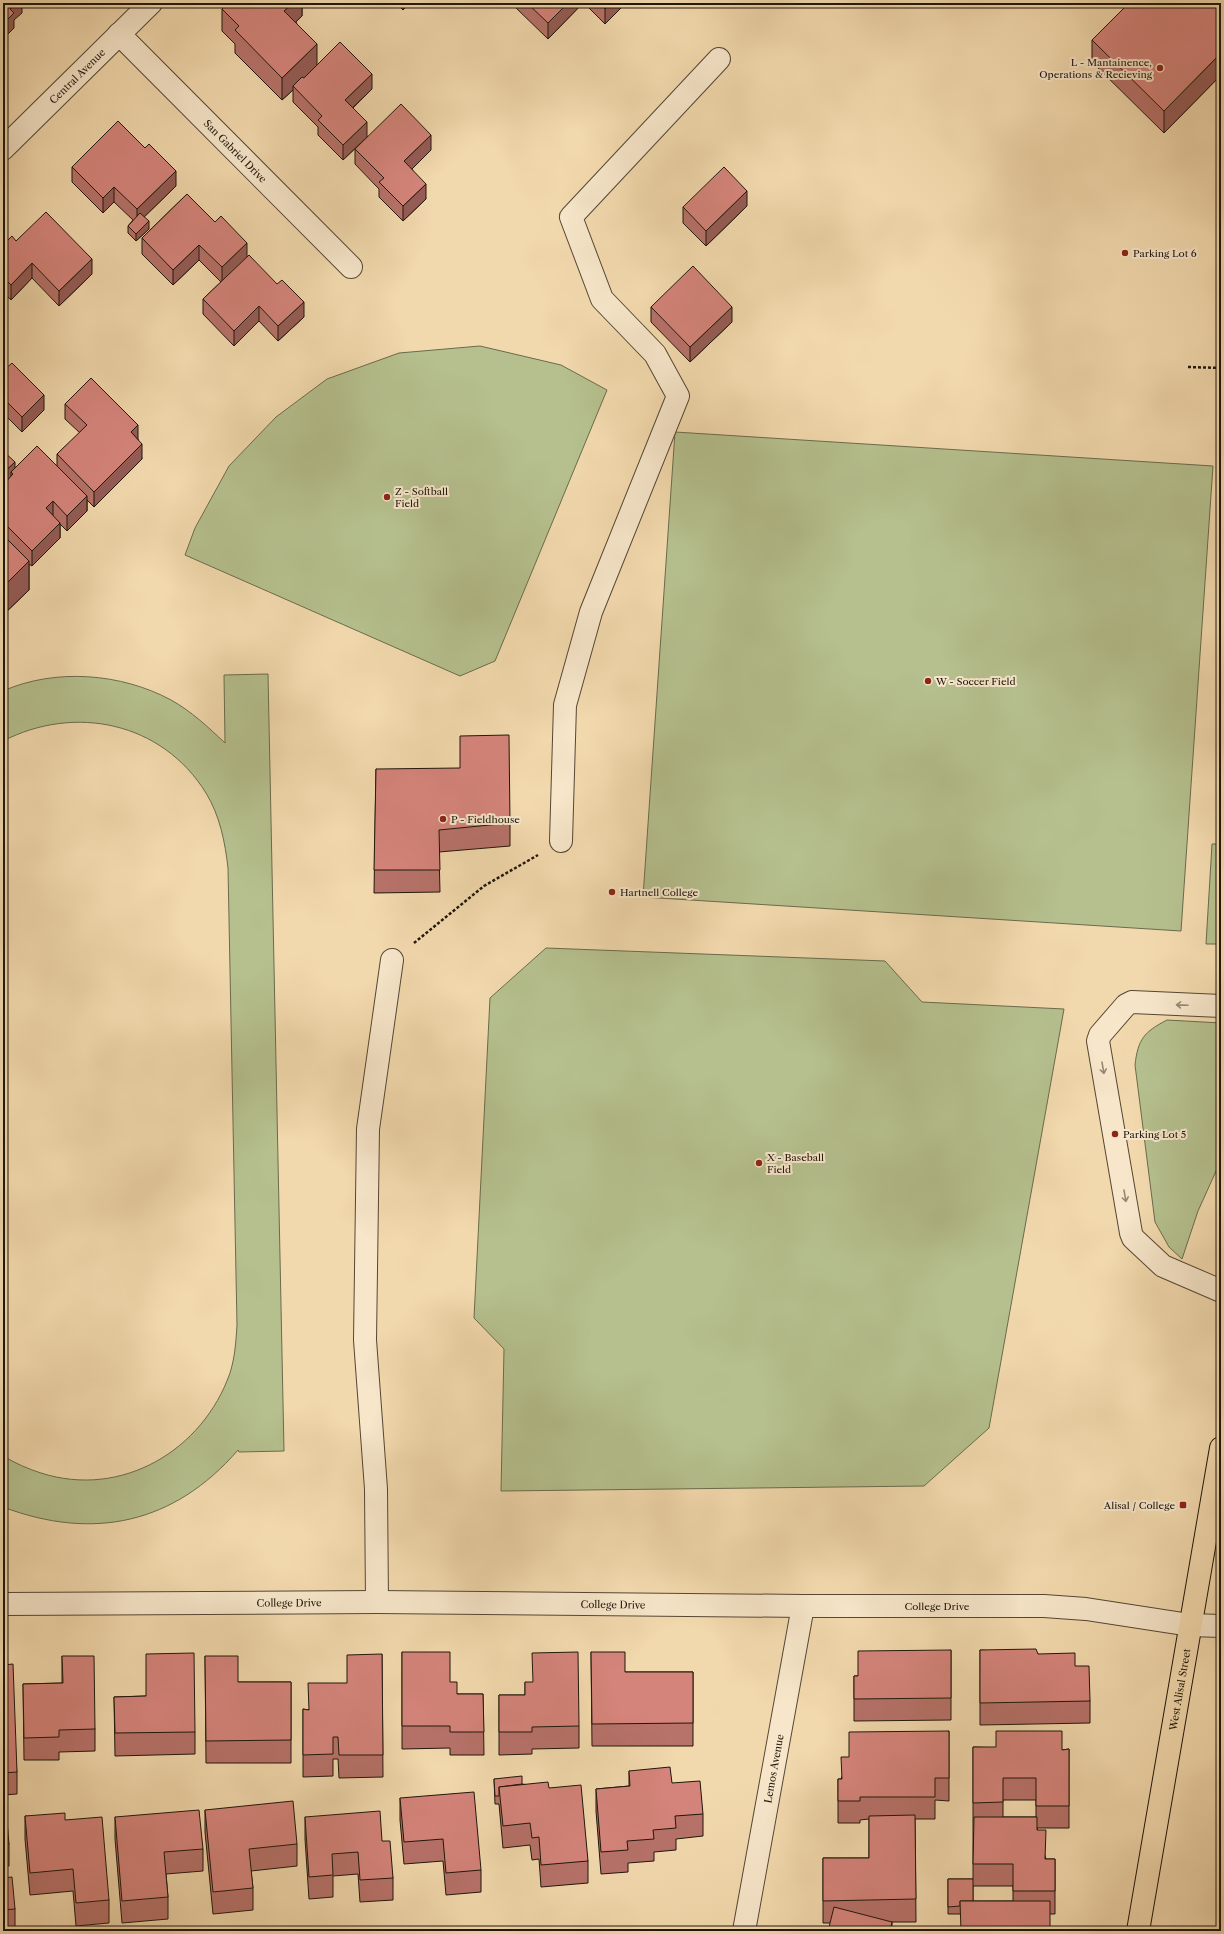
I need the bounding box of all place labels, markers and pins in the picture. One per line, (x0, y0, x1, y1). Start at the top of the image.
place label: L - Mantainence, Operations & Recieving (1039, 56, 1153, 81)
marker: L - Mantainence, Operations & Recieving (1155, 63, 1165, 73)
place label: Parking Lot 6 (1133, 247, 1197, 260)
marker: Parking Lot 6 (1120, 248, 1130, 258)
place label: Z - Softball Field (395, 485, 448, 510)
marker: Z - Softball Field (382, 492, 392, 502)
place label: W - Soccer Field (935, 675, 1016, 688)
marker: W - Soccer Field (923, 676, 933, 686)
place label: P - Fieldhouse (451, 813, 520, 826)
marker: P - Fieldhouse (438, 814, 448, 824)
place label: Hartnell College (620, 886, 699, 899)
marker: Hartnell College (607, 887, 617, 897)
place label: Parking Lot 5 (1123, 1128, 1186, 1141)
marker: Parking Lot 5 (1110, 1129, 1120, 1139)
place label: X - Baseball Field (766, 1151, 824, 1176)
marker: X - Baseball Field (754, 1158, 764, 1168)
place label: Alisal / College (1103, 1499, 1175, 1512)
marker: Alisal / College (1178, 1500, 1188, 1510)

